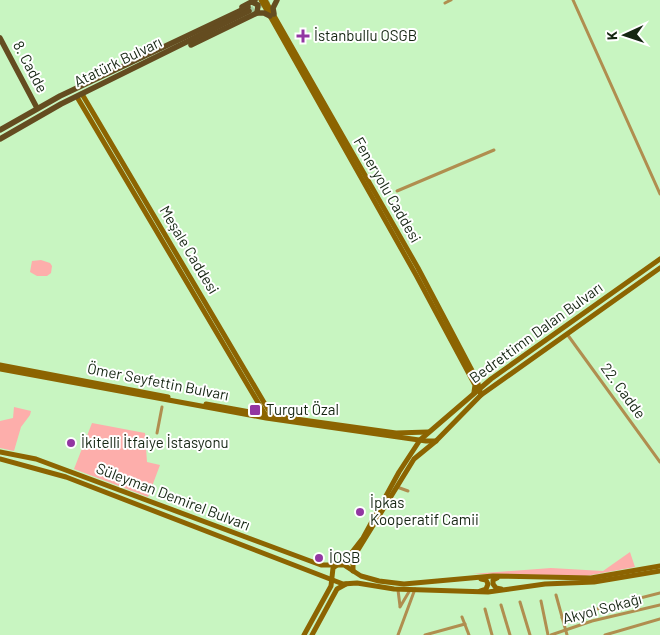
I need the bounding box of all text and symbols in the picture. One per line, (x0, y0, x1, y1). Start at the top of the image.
north arrow (600, 10, 650, 60)
place label: İstanbullu OSGB (314, 26, 417, 44)
marker: İstanbullu OSGB (296, 29, 310, 43)
text: K (603, 31, 620, 41)
street label: Atatürk Bulvarı (71, 32, 164, 90)
street label: 8. Cadde (10, 38, 52, 95)
street label: Feneryolu Caddesi (350, 133, 425, 246)
street label: Meşale Caddesi (156, 202, 223, 297)
street label: Bedrettimn Dalan Bulvarı (465, 278, 605, 387)
street label: Ömer Seyfettin Bulvarı (86, 358, 231, 404)
street label: 22. Cadde (598, 359, 650, 422)
place label: Turgut Özal (266, 400, 339, 418)
marker: Turgut Özal (248, 403, 262, 417)
place label: İkitelli İtfaiye İstasyonu (81, 433, 229, 451)
marker: İkitelli İtfaiye İstasyonu (65, 437, 77, 449)
street label: Süleyman Demirel Bulvarı (94, 458, 253, 534)
place label: İpkas Kooperatif Camii (370, 493, 479, 528)
marker: İpkas Kooperatif Camii (354, 506, 366, 518)
place label: İOSB (329, 548, 360, 566)
marker: İOSB (313, 552, 325, 564)
street label: Akyol Sokağı (560, 589, 643, 627)

